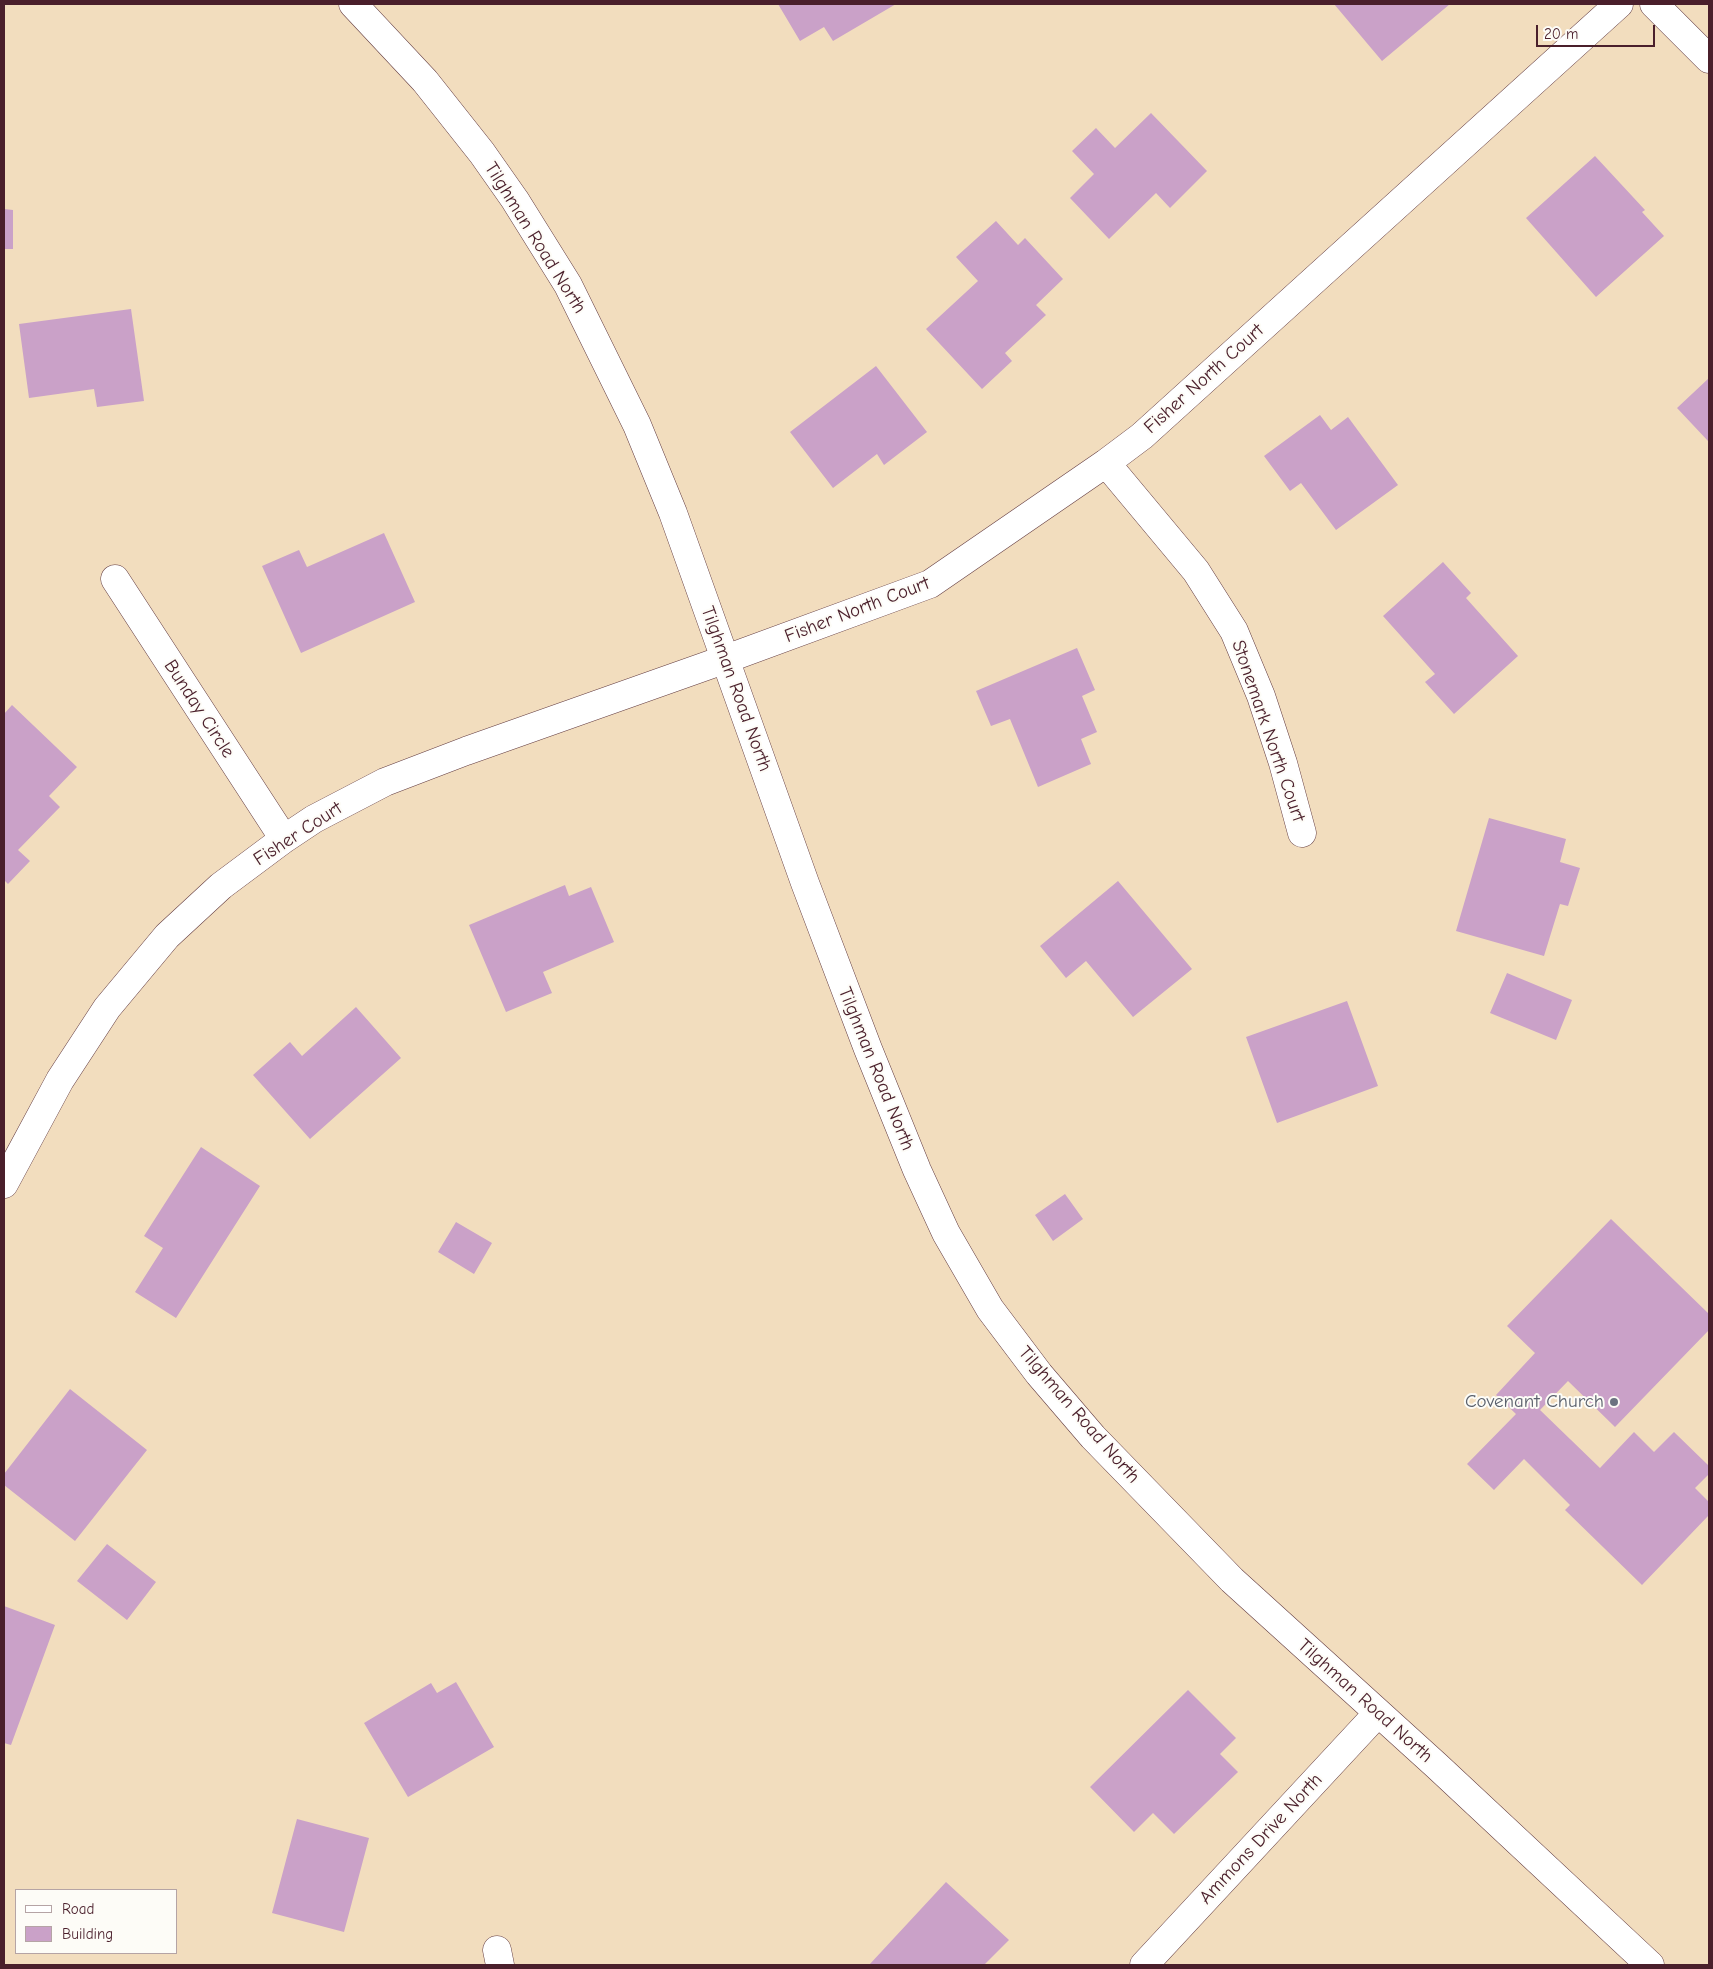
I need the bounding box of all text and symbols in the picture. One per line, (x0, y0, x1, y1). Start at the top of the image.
scale bar (1538, 15, 1657, 47)
text: 20 m (1544, 25, 1578, 43)
street label: Tilghman Road North (479, 158, 591, 318)
street label: Fisher North Court (1139, 319, 1269, 439)
street label: Fisher North Court (781, 572, 933, 648)
street label: Tilghman Road North (696, 603, 776, 775)
street label: Stonemark North Court (1226, 637, 1310, 825)
street label: Bunday Circle (159, 656, 239, 762)
street label: Fisher Court (249, 797, 347, 871)
street label: Tilghman Road North (833, 984, 919, 1154)
street label: Tilghman Road North (1013, 1342, 1145, 1488)
place label: Covenant Church (1465, 1391, 1604, 1413)
marker: Covenant Church (1608, 1396, 1620, 1408)
street label: Tilghman Road North (1293, 1634, 1437, 1768)
street label: Ammons Drive North (1195, 1769, 1327, 1909)
legend (15, 1889, 178, 1954)
text: Road (62, 1900, 94, 1918)
text: Building (62, 1925, 113, 1943)

